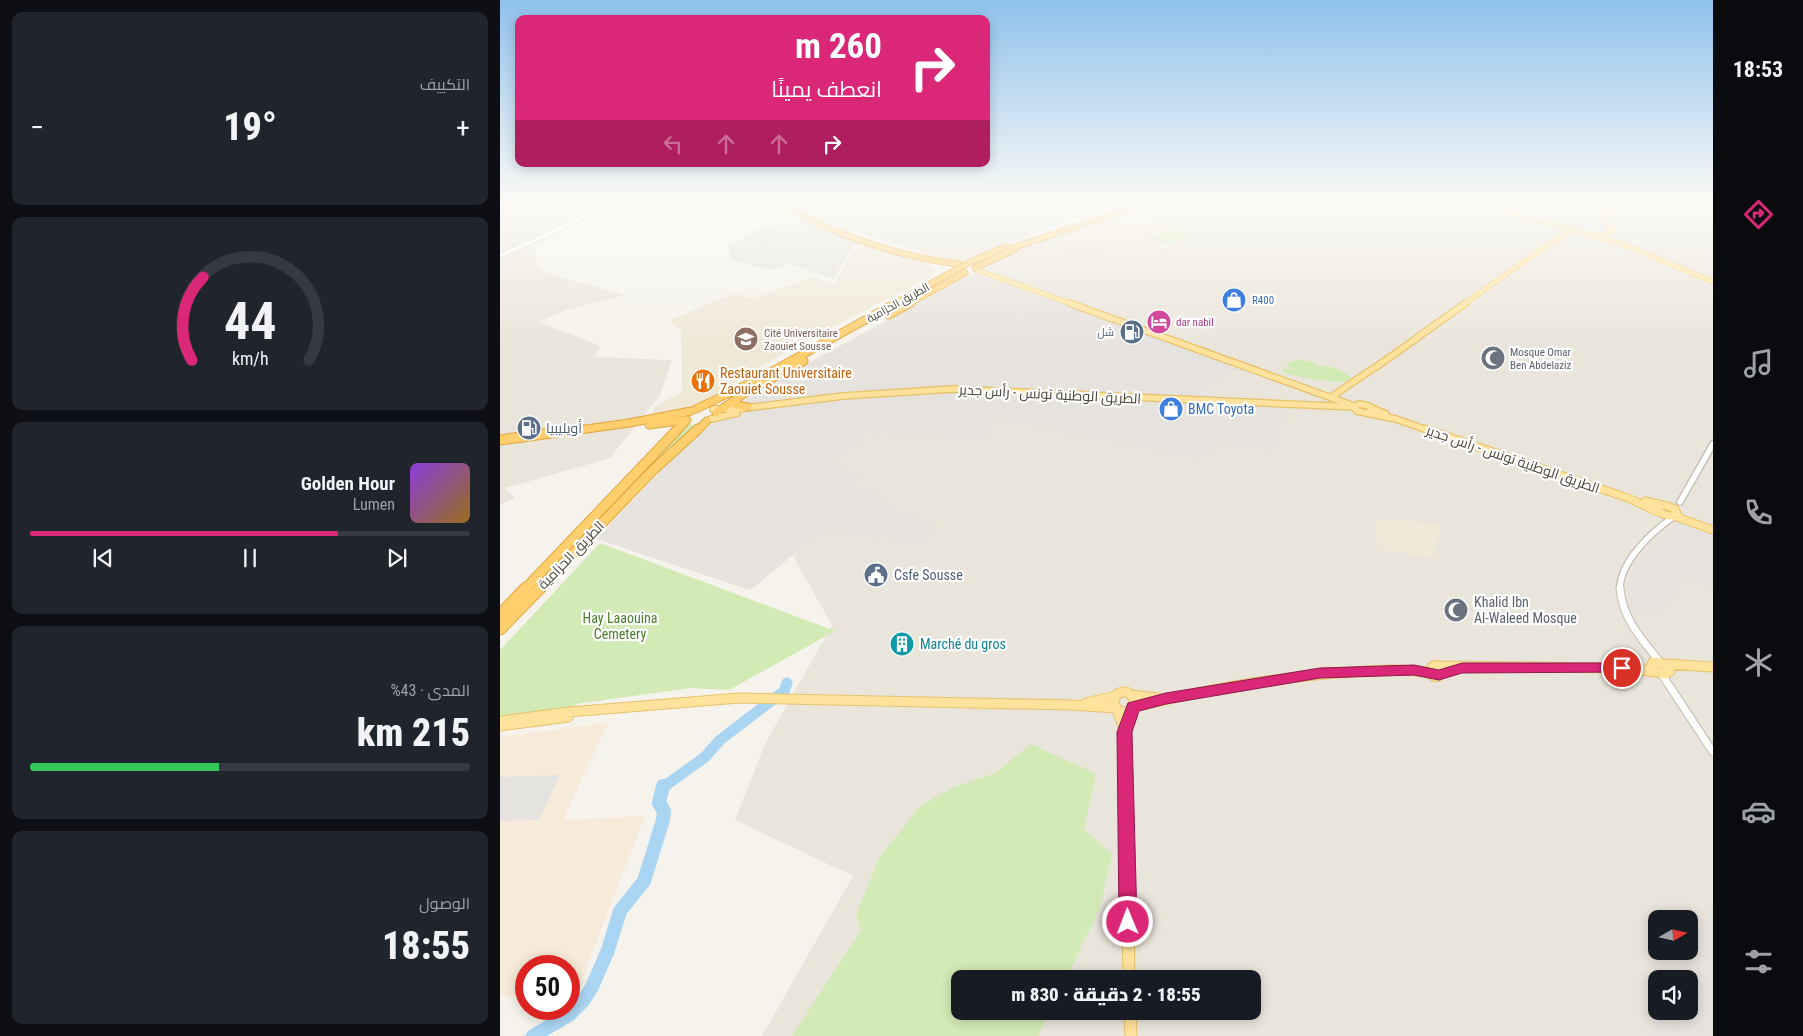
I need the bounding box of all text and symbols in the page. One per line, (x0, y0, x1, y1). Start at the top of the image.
text: 260 m (795, 26, 882, 67)
icon: right (900, 35, 965, 100)
text: 18:53 (1733, 57, 1783, 82)
text: التكييف (420, 75, 470, 94)
text: انعطف يمينًا (771, 77, 882, 102)
text: 19° (223, 105, 277, 149)
text: − (30, 111, 44, 144)
text: + (456, 111, 470, 144)
icon: left (659, 130, 687, 158)
icon: ahead (712, 130, 740, 158)
icon: ahead (765, 130, 793, 158)
icon: right (818, 130, 846, 158)
icon: directions (1741, 197, 1776, 232)
street label: الطريق الحزامية (865, 281, 931, 325)
shop icon: R400 (1221, 287, 1247, 313)
text: 44 (224, 291, 276, 352)
place label: R400 (1252, 294, 1274, 307)
hotel icon: dar nabil (1146, 309, 1172, 335)
place label: dar nabil (1176, 316, 1214, 329)
fuel station icon: شل (1119, 319, 1145, 345)
school or university icon: Cité Universitaire Zaouiet Sousse (733, 326, 759, 352)
place label: شل (1097, 326, 1114, 339)
place label: Cité Universitaire Zaouiet Sousse (764, 327, 838, 353)
mosque icon: Mosque Omar Ben Abdelaziz (1480, 345, 1506, 371)
place label: Mosque Omar Ben Abdelaziz (1510, 346, 1572, 372)
icon: music (1741, 346, 1776, 381)
text: km/h (232, 348, 268, 369)
place label: Restaurant Universitaire Zaouiet Sousse (720, 365, 852, 397)
restaurant icon: Restaurant Universitaire Zaouiet Sousse (690, 368, 716, 394)
street label: الطريق الوطنية تونس - رأس جدير (958, 380, 1141, 408)
shop icon: BMC Toyota (1158, 396, 1184, 422)
place label: BMC Toyota (1188, 401, 1254, 417)
fuel station icon: أويليبيا (516, 415, 542, 441)
place label: أويليبيا (546, 419, 582, 436)
street label: الطريق الوطنية تونس - رأس جدير (1423, 420, 1602, 497)
text: Golden Hour (301, 472, 395, 495)
text: Lumen (353, 495, 395, 514)
icon: phone (1741, 495, 1776, 530)
street label: الطريق الحزامية (535, 518, 608, 593)
icon: previous (89, 544, 117, 572)
icon: pause (236, 544, 264, 572)
icon: next (383, 544, 411, 572)
public building icon: Csfe Sousse (863, 562, 889, 588)
place label: Csfe Sousse (894, 567, 963, 583)
place label: Khalid Ibn Al-Waleed Mosque (1474, 594, 1577, 626)
mosque icon: Khalid Ibn Al-Waleed Mosque (1443, 597, 1469, 623)
park label: Hay Laaouina Cemetery (583, 610, 657, 642)
building icon: Marché du gros (889, 631, 915, 657)
place label: Marché du gros (920, 636, 1006, 652)
icon: climate (1741, 645, 1776, 680)
pin (1601, 647, 1643, 689)
icon: arrive (1608, 654, 1636, 682)
text: المدى · 43% (390, 681, 470, 700)
text: 215 km (357, 711, 470, 755)
icon: car (1741, 794, 1776, 829)
text: الوصول (419, 894, 470, 913)
position arrow (1101, 895, 1153, 947)
north arrow (1648, 910, 1698, 960)
map controls (1648, 910, 1698, 1020)
text: 18:55 (382, 924, 470, 968)
icon: filters (1741, 944, 1776, 979)
speed limit sign: 50 (515, 955, 580, 1020)
button: sound (1648, 970, 1698, 1020)
text: 18:55 · 2 دقيقة · 830 m (1011, 983, 1201, 1006)

